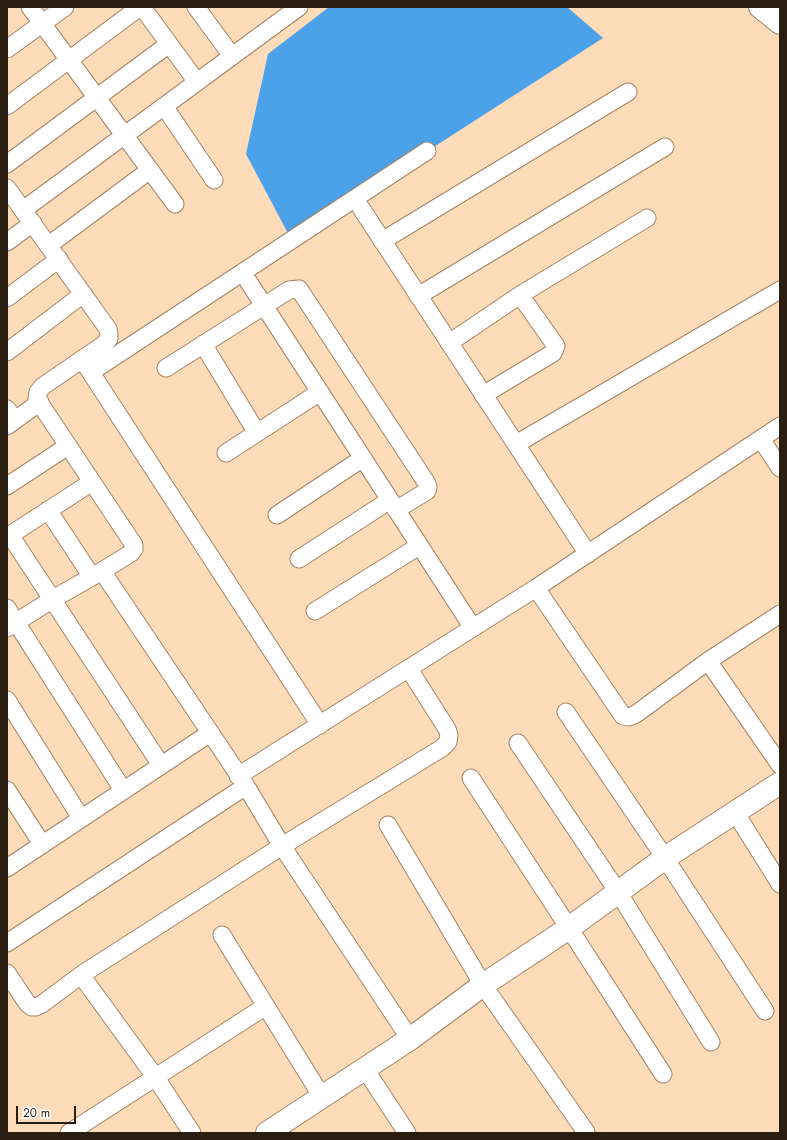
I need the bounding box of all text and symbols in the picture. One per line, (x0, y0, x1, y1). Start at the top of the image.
scale bar (18, 1098, 78, 1124)
text: 20 m (23, 1104, 50, 1122)

